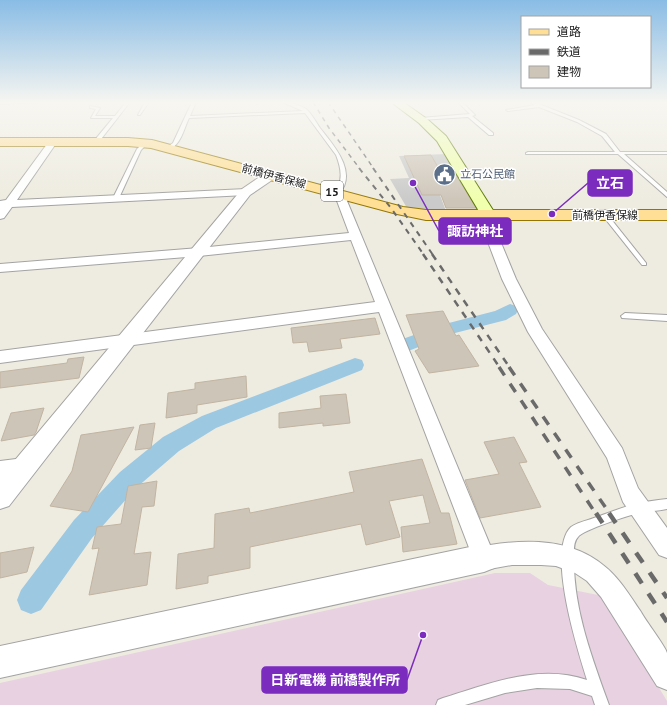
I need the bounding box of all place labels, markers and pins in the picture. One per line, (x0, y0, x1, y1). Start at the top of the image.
public building icon: 立石公民館 (432, 161, 458, 187)
place label: 立石公民館 (460, 167, 515, 181)
callout: 立石 (588, 170, 632, 196)
callout: 諏訪神社 (439, 218, 511, 244)
callout: 日新電機 前橋製作所 (262, 667, 407, 693)

